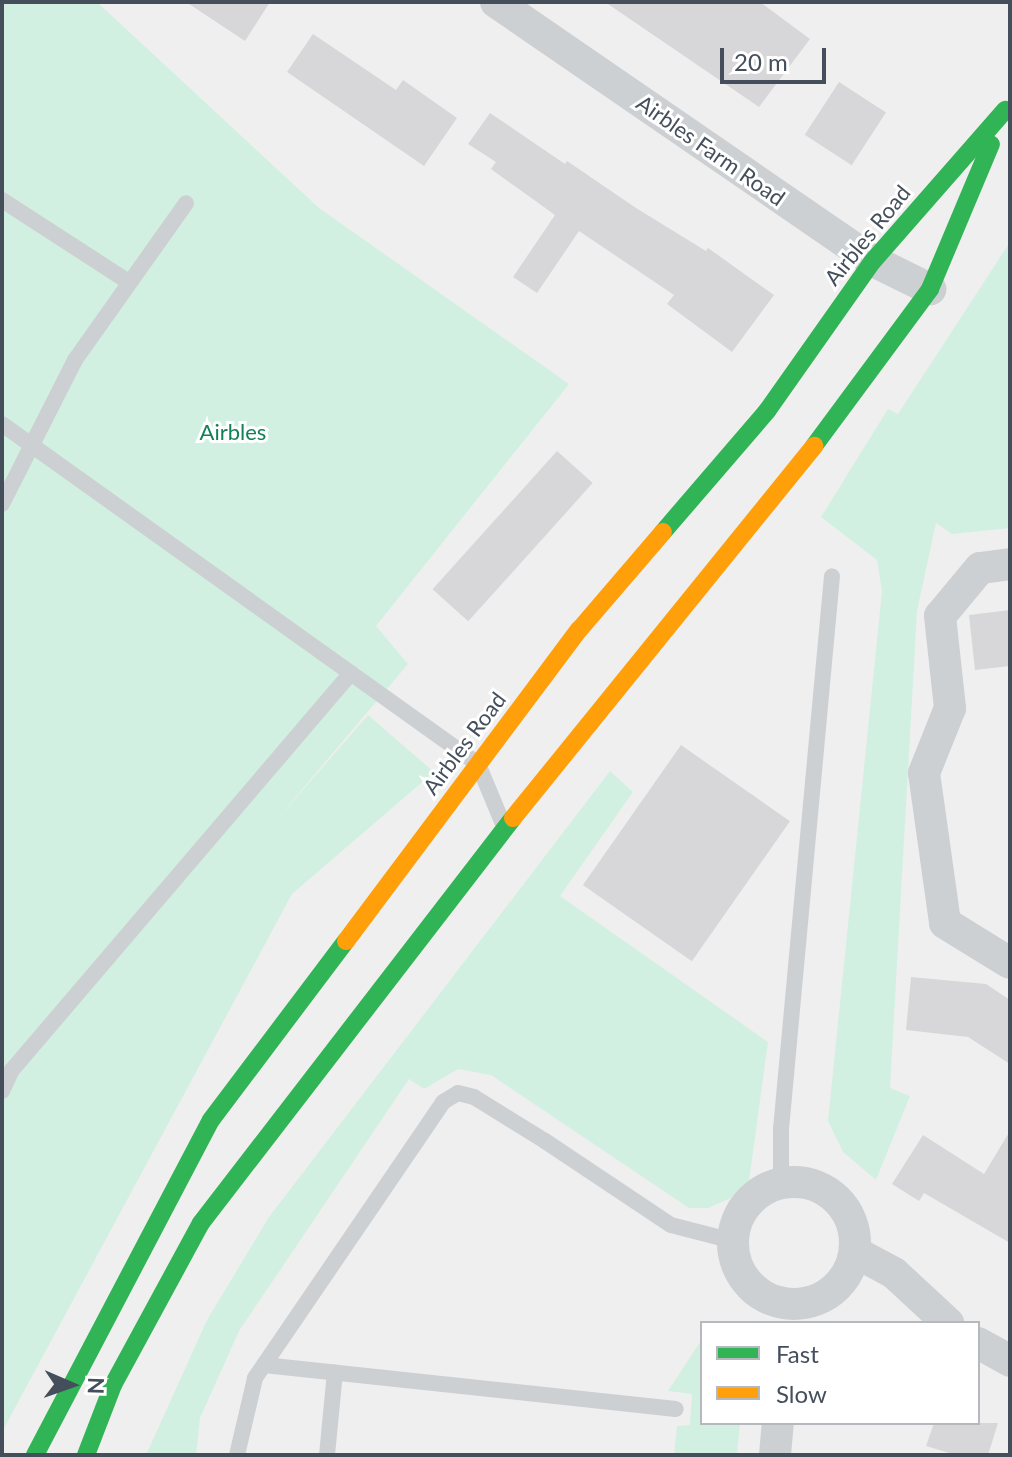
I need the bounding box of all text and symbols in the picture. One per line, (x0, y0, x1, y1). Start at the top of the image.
scale bar (724, 32, 830, 82)
text: 20 m (734, 47, 788, 76)
street label: Airbles Farm Road (632, 89, 790, 211)
street label: Airbles Road (819, 180, 915, 290)
park label: Airbles (200, 419, 266, 445)
street label: Airbles Road (417, 687, 511, 799)
legend (700, 1321, 980, 1425)
text: Fast (776, 1339, 819, 1368)
north arrow (32, 1345, 112, 1425)
text: N (83, 1377, 110, 1395)
text: Slow (776, 1379, 827, 1408)

